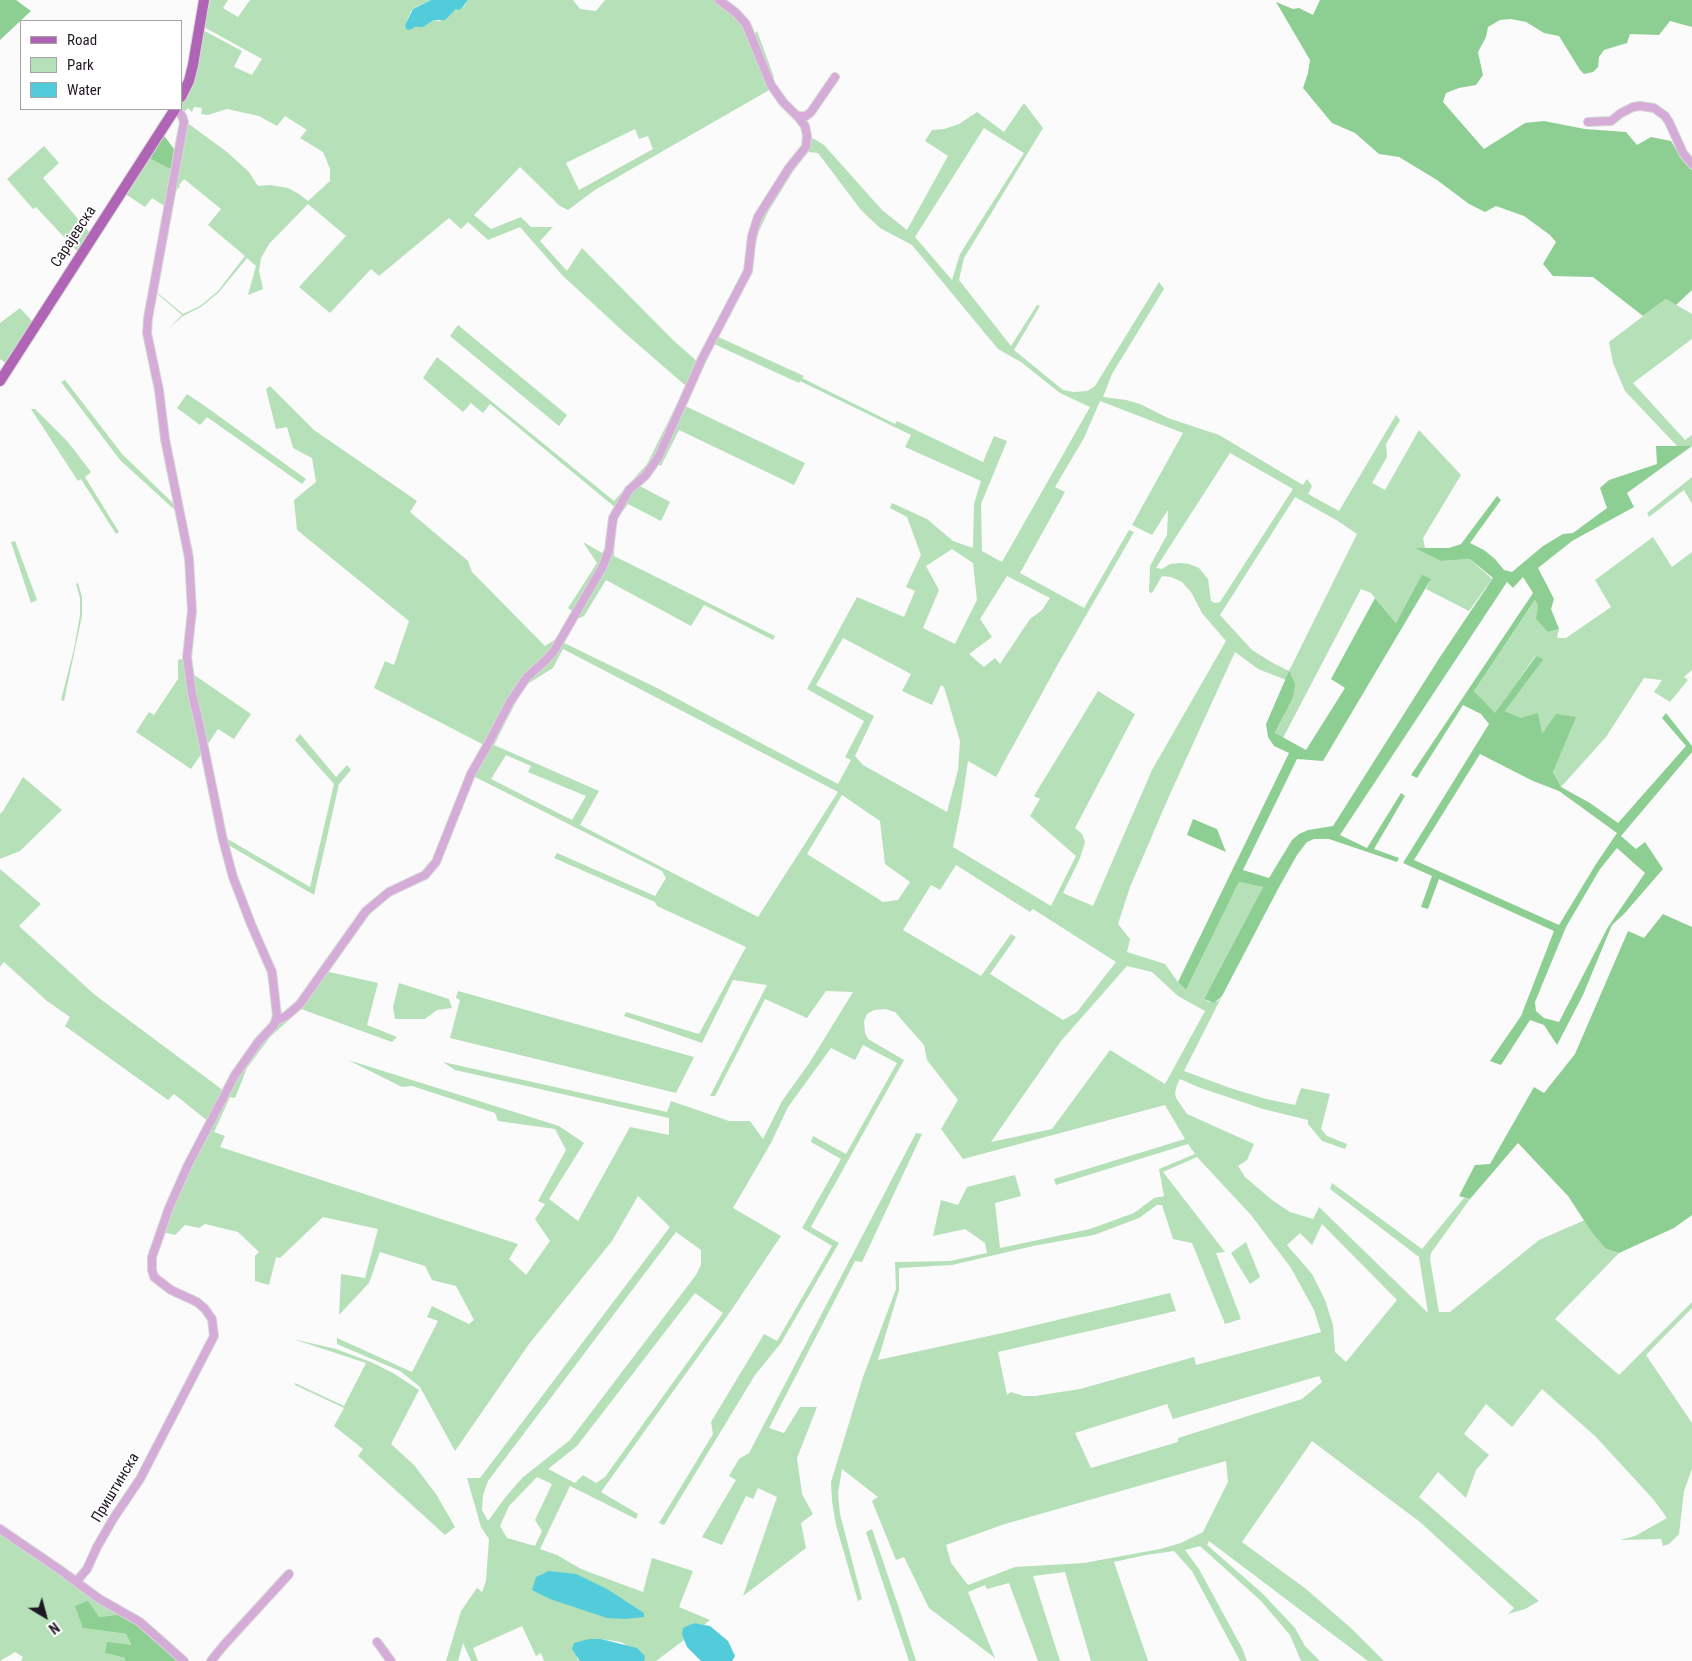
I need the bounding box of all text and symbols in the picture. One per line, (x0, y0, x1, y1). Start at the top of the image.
legend (20, 20, 182, 110)
text: Road (67, 31, 97, 49)
text: Park (67, 56, 94, 74)
text: Water (67, 81, 101, 99)
street label: Сарајевска (48, 203, 100, 271)
street label: Приштинска (88, 1450, 144, 1526)
north arrow (20, 1591, 70, 1641)
text: N (46, 1619, 62, 1637)

